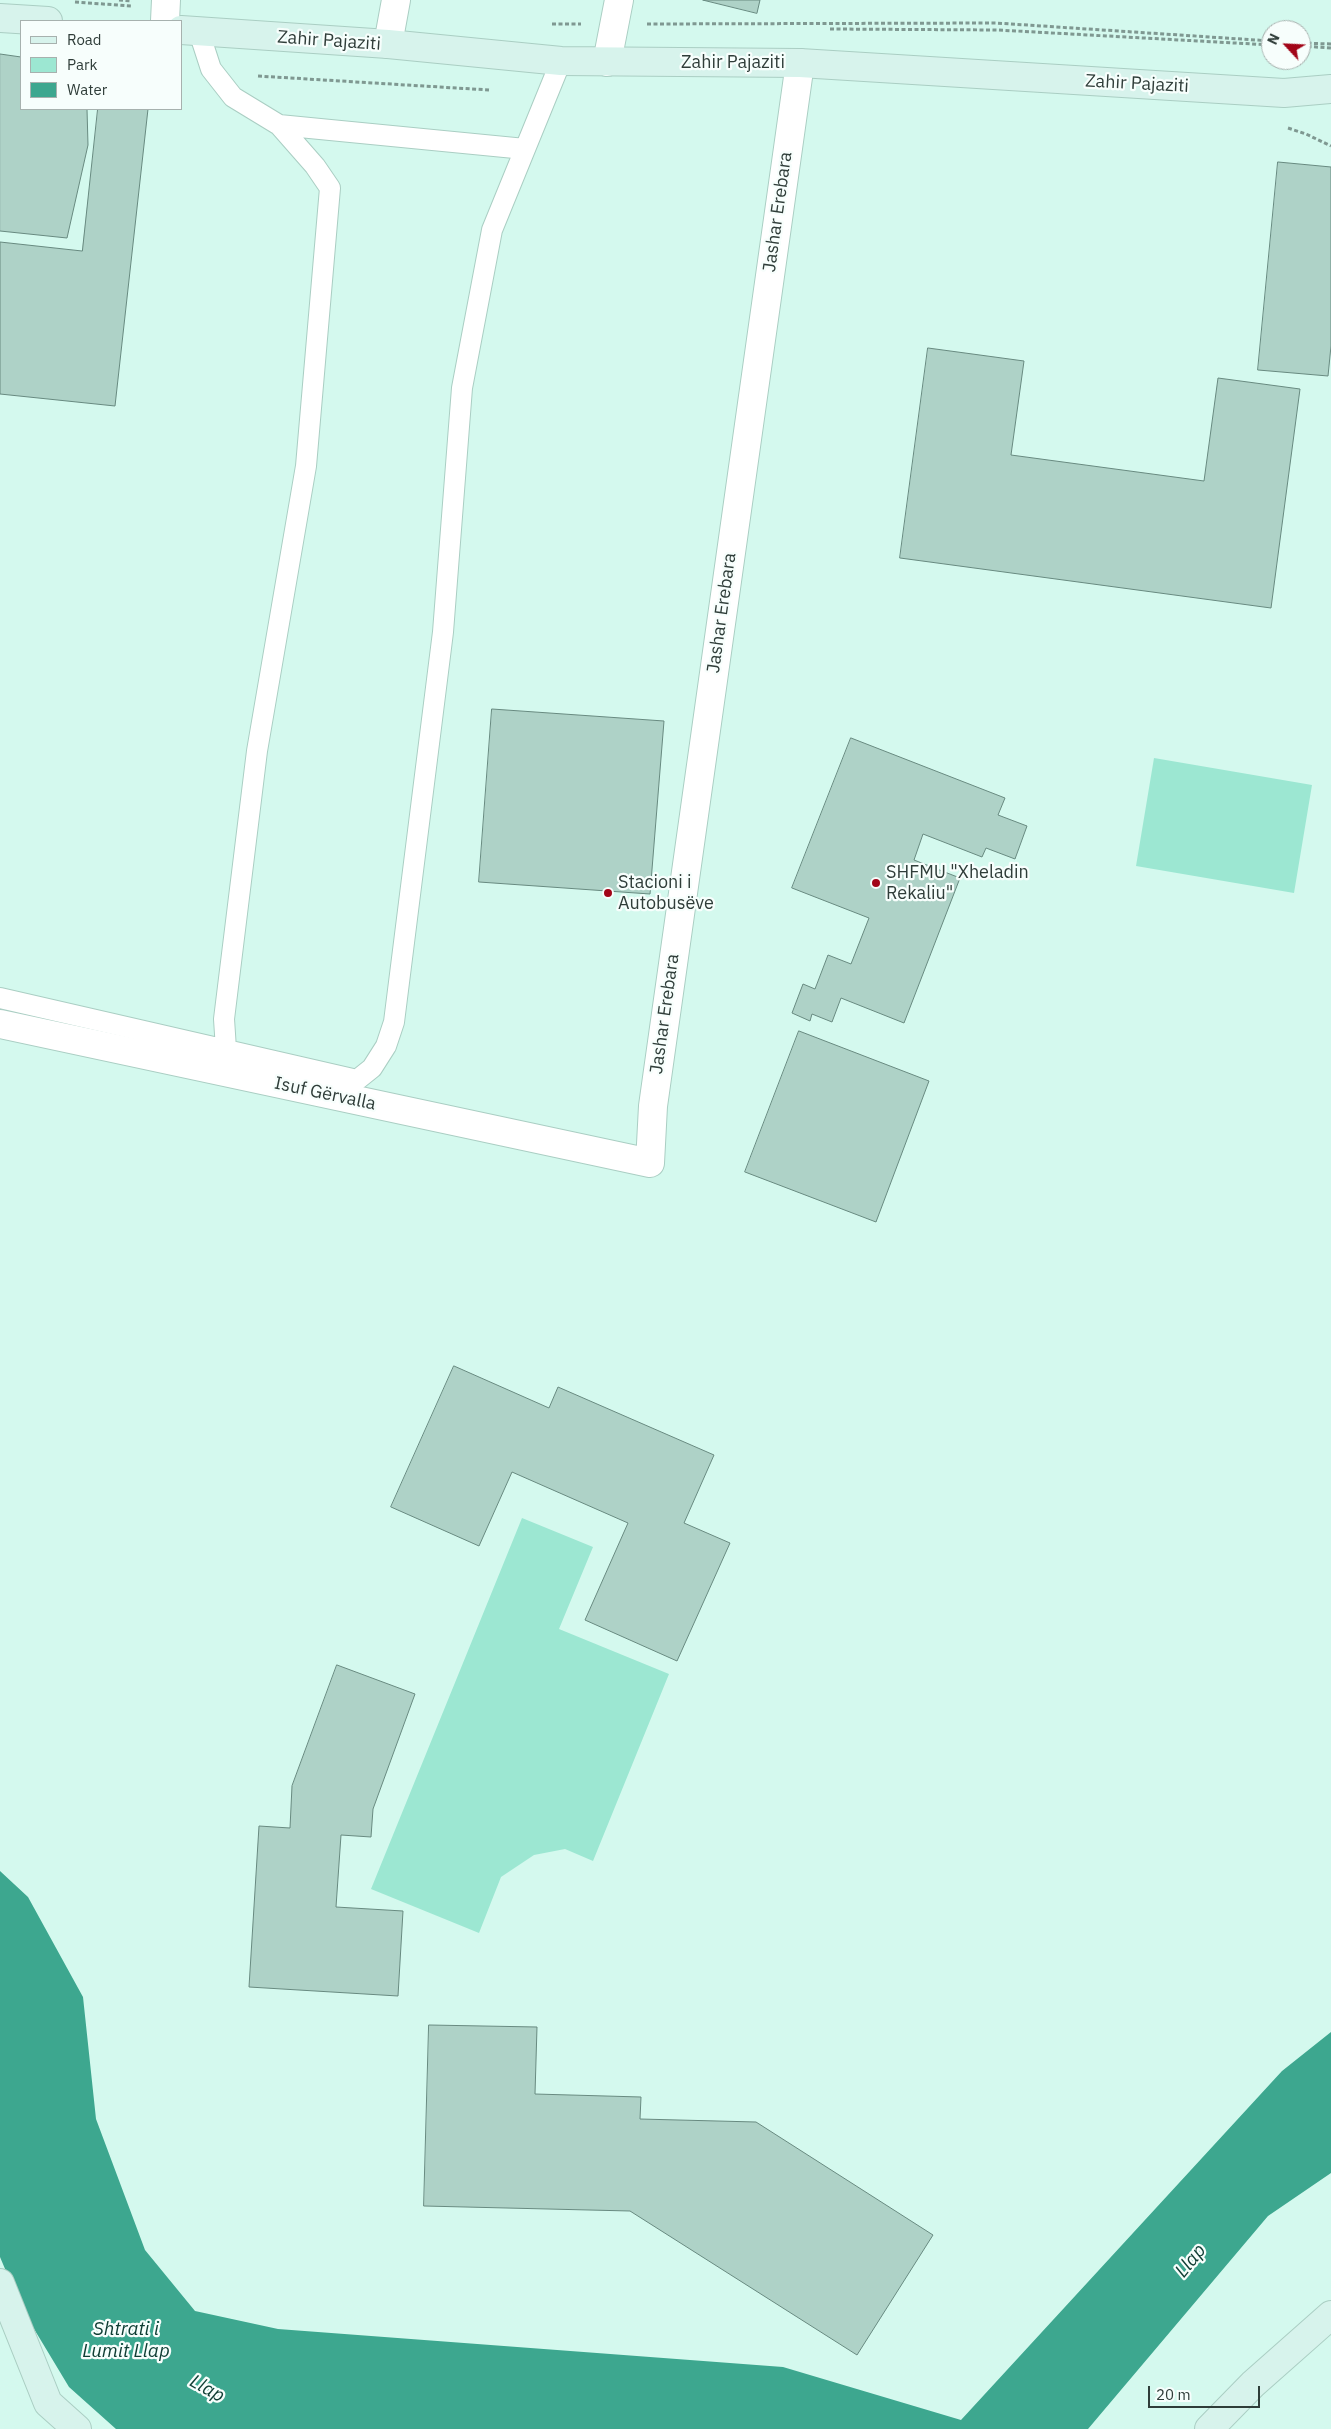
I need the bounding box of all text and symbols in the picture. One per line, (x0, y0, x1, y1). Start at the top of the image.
legend (20, 20, 182, 110)
north arrow (1261, 20, 1311, 70)
street label: Zahir Pajaziti (276, 27, 382, 55)
text: Road (67, 30, 102, 49)
text: N (1263, 31, 1284, 47)
street label: Zahir Pajaziti (681, 52, 785, 74)
text: Park (67, 55, 97, 74)
street label: Zahir Pajaziti (1085, 70, 1189, 98)
text: Water (67, 80, 107, 99)
street label: Jashar Erebara (759, 150, 797, 274)
street label: Jashar Erebara (703, 551, 741, 675)
place label: SHFMU "Xheladin Rekaliu" (886, 862, 1029, 904)
place label: Stacioni i Autobusëve (618, 872, 714, 914)
marker: SHFMU "Xheladin Rekaliu" (870, 877, 882, 889)
marker: Stacioni i Autobusëve (602, 887, 614, 899)
street label: Jashar Erebara (646, 952, 684, 1076)
street label: Isuf Gërvalla (272, 1073, 378, 1115)
water label: Llap (1171, 2240, 1211, 2282)
water label: Shtrati i Lumit Llap (82, 2319, 170, 2363)
water label: Llap (186, 2370, 228, 2408)
scale bar (1151, 2376, 1264, 2408)
text: 20 m (1156, 2385, 1191, 2404)

